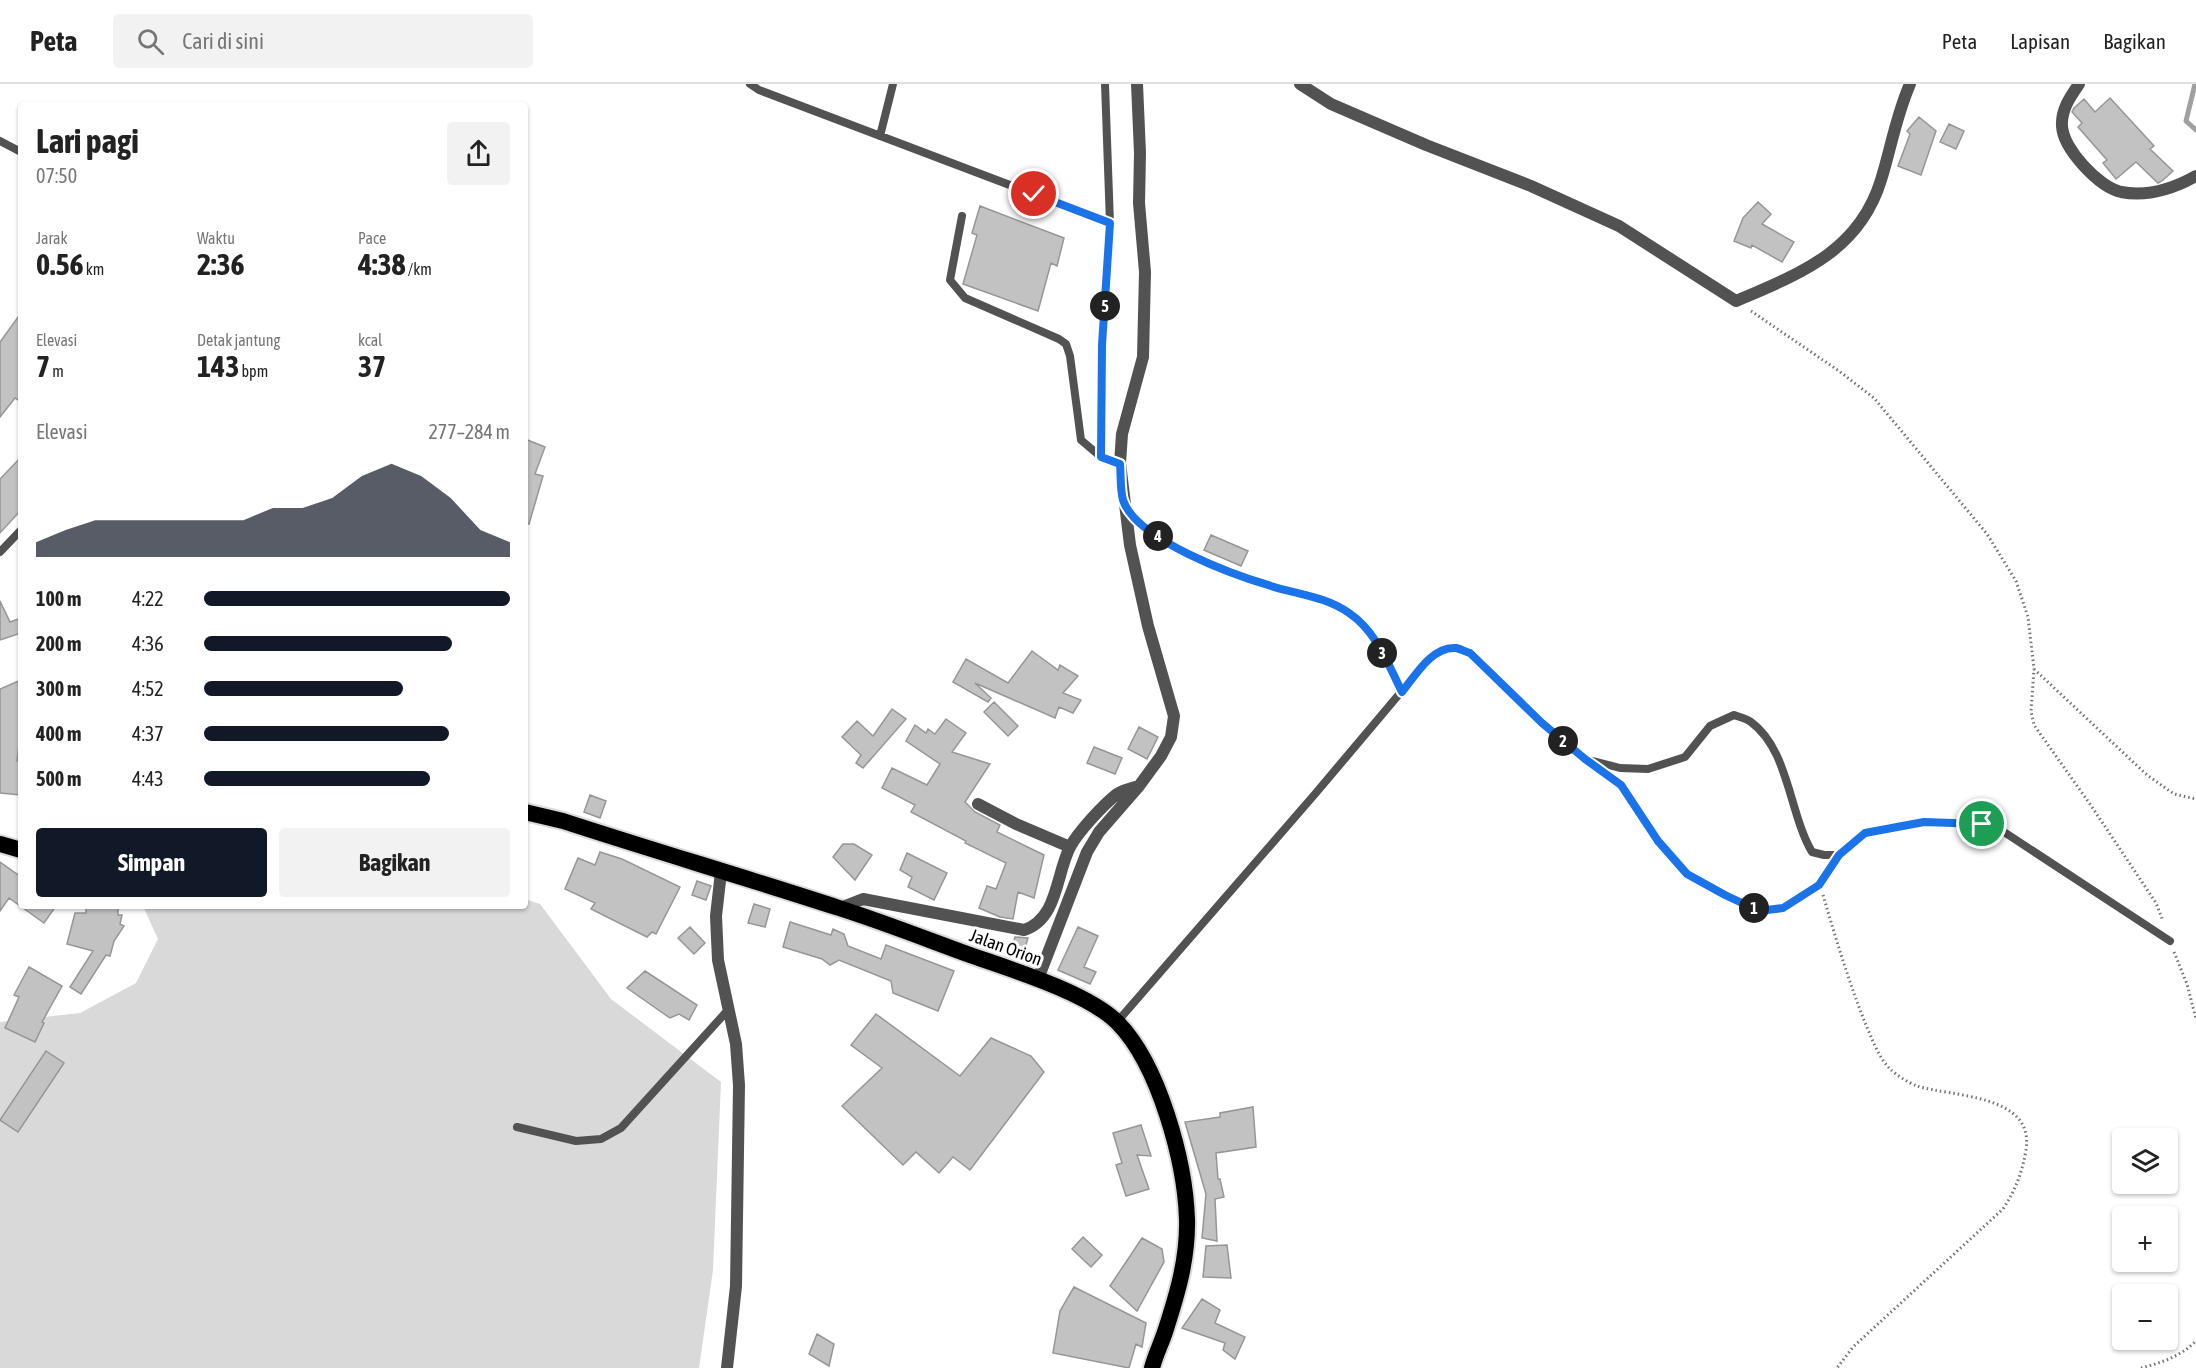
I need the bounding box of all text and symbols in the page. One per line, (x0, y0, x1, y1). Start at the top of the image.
search box (113, 14, 533, 68)
text: Peta (30, 25, 77, 57)
icon: search (134, 25, 167, 58)
text: Cari di sini (182, 28, 264, 54)
text: Peta (1942, 29, 1977, 53)
text: Lapisan (2010, 29, 2070, 53)
text: Bagikan (2103, 29, 2166, 53)
text: Lari pagi (36, 122, 139, 160)
button: share (447, 122, 510, 185)
text: 07:50 (36, 164, 77, 187)
pin (1008, 168, 1059, 219)
icon: check (1017, 177, 1050, 210)
text: Jarak (36, 229, 67, 247)
text: Waktu (197, 229, 235, 247)
text: Pace (358, 229, 386, 247)
text: 0.56 (36, 247, 84, 281)
text: 2:36 (197, 247, 245, 281)
text: 4:38 (358, 247, 406, 281)
text: km (84, 260, 104, 278)
text: /km (406, 260, 432, 278)
pin: 5 (1090, 291, 1120, 321)
text: 5 (1101, 297, 1109, 315)
text: Elevasi (36, 331, 77, 349)
text: Detak jantung (197, 331, 280, 349)
text: kcal (358, 331, 382, 349)
text: 7 (36, 349, 50, 383)
text: 143 (197, 349, 239, 383)
text: 37 (358, 349, 386, 383)
text: m (50, 362, 64, 380)
text: bpm (239, 362, 268, 380)
text: Elevasi (36, 420, 88, 443)
text: 277–284 m (428, 420, 510, 443)
pin: 4 (1143, 521, 1173, 551)
text: 4 (1154, 527, 1162, 545)
text: 100 m (36, 587, 81, 610)
text: 4:22 (132, 587, 164, 610)
text: 200 m (36, 632, 81, 655)
text: 4:36 (132, 632, 164, 655)
pin: 3 (1367, 638, 1397, 668)
text: 3 (1378, 644, 1386, 662)
text: 300 m (36, 677, 81, 700)
text: 4:52 (132, 677, 164, 700)
text: 400 m (36, 722, 81, 745)
text: 4:37 (132, 722, 164, 745)
pin: 2 (1548, 726, 1578, 756)
text: 2 (1559, 732, 1567, 750)
text: 500 m (36, 767, 81, 790)
text: 4:43 (132, 767, 164, 790)
pin (1956, 798, 2007, 849)
icon: arrive (1965, 807, 1998, 840)
button: Simpan (36, 828, 267, 897)
button: Bagikan (279, 828, 510, 897)
pin: 1 (1739, 893, 1769, 923)
text: 1 (1750, 899, 1758, 917)
street label: Jalan Orion (967, 924, 1045, 970)
map controls (2112, 1128, 2178, 1350)
button: layers (2112, 1128, 2178, 1194)
button: + (2112, 1206, 2178, 1272)
button: − (2112, 1284, 2178, 1350)

